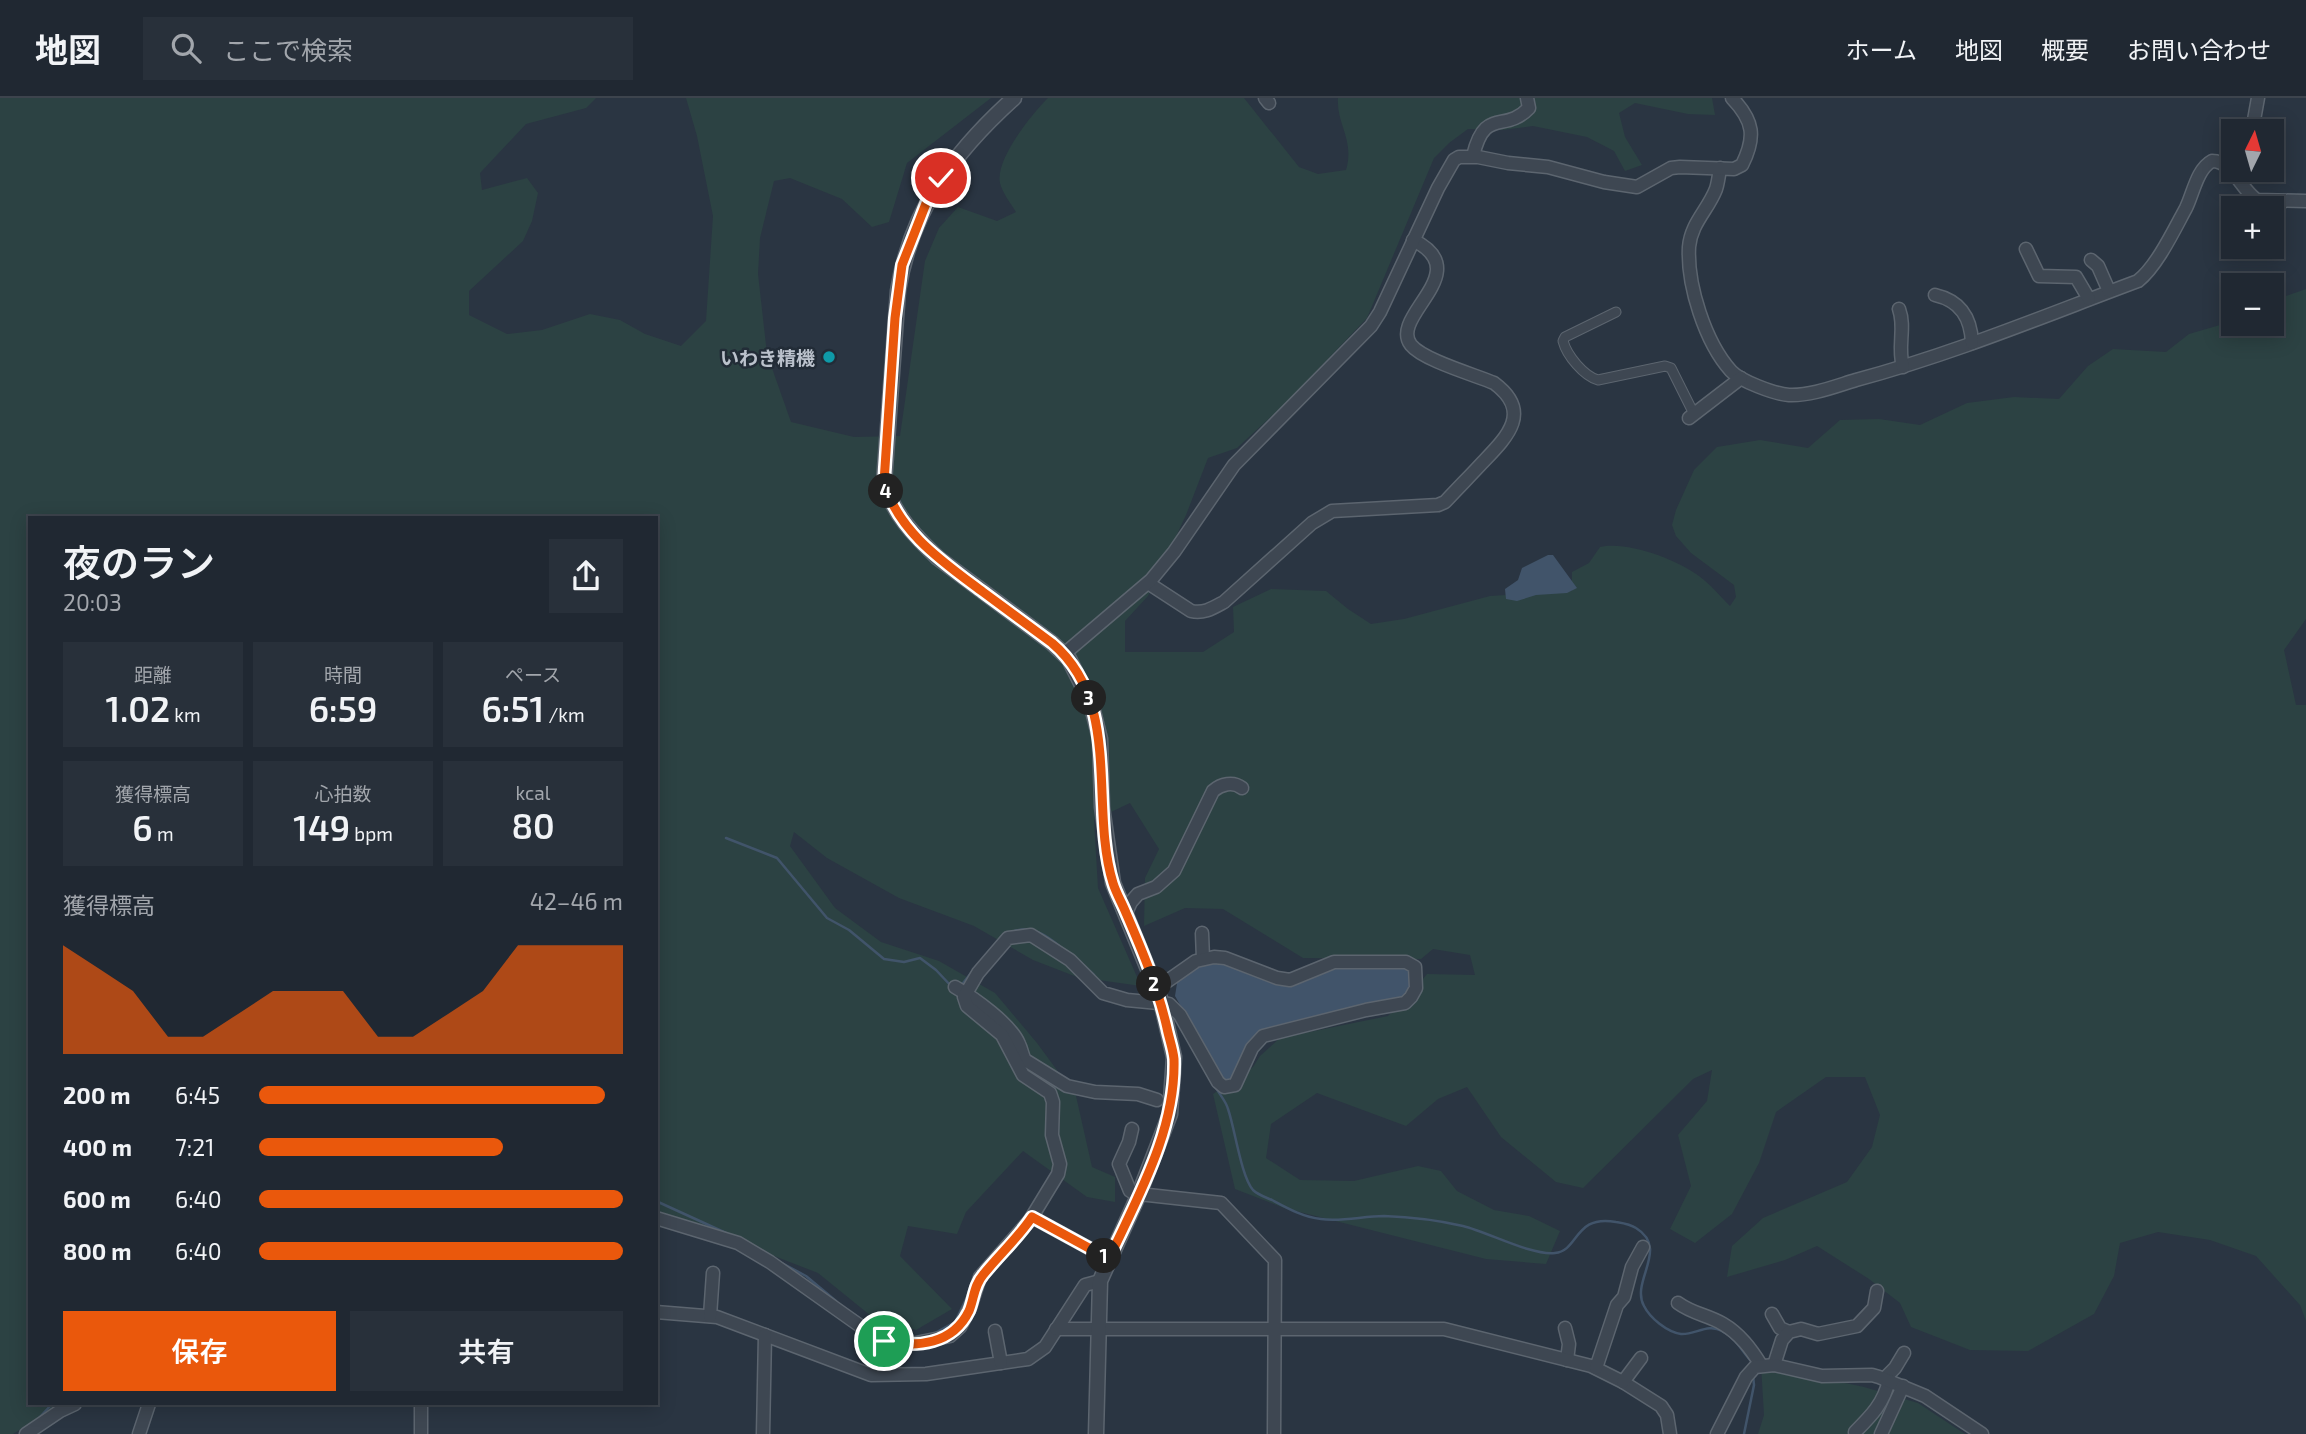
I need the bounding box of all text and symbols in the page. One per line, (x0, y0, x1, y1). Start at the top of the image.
search box (143, 17, 633, 80)
text: 地図 (35, 29, 101, 69)
icon: search (167, 29, 205, 67)
text: ここで検索 (223, 34, 353, 65)
text: ホーム (1846, 35, 1917, 64)
text: 地図 (1955, 35, 2003, 64)
text: 概要 (2041, 35, 2089, 64)
text: お問い合わせ (2127, 35, 2271, 64)
north arrow (2221, 119, 2284, 182)
map controls (2221, 119, 2284, 336)
pin (911, 148, 971, 208)
icon: check (922, 159, 960, 197)
button: + (2221, 196, 2284, 259)
button: − (2221, 273, 2284, 336)
place label: いわき精機 (720, 346, 815, 369)
marker: いわき精機 (821, 349, 837, 365)
pin: 4 (868, 474, 903, 508)
text: 4 (879, 479, 892, 502)
text: 夜のラン (63, 539, 215, 585)
button: share (549, 539, 623, 613)
text: 20:03 (63, 588, 122, 616)
text: 距離 (134, 663, 172, 686)
text: 時間 (324, 663, 362, 686)
text: ペース (505, 663, 561, 686)
pin: 3 (1072, 680, 1106, 716)
text: 3 (1083, 686, 1094, 709)
text: 1.02 (105, 687, 170, 729)
text: 6:59 (309, 687, 377, 729)
text: 6:51 (481, 687, 544, 729)
text: km (170, 703, 201, 726)
text: /km (544, 703, 585, 726)
text: kcal (516, 781, 550, 804)
text: 獲得標高 (115, 782, 191, 805)
text: 心拍数 (314, 782, 372, 805)
text: 80 (511, 804, 555, 846)
text: 6 (132, 806, 153, 848)
text: 149 (293, 806, 350, 848)
text: m (153, 822, 174, 845)
text: bpm (350, 822, 393, 845)
text: 42–46 m (530, 887, 623, 915)
text: 獲得標高 (63, 891, 155, 919)
pin: 2 (1136, 966, 1172, 1001)
text: 2 (1148, 972, 1159, 995)
text: 200 m (63, 1081, 131, 1109)
text: 6:45 (175, 1081, 220, 1109)
text: 400 m (63, 1133, 132, 1161)
text: 7:21 (175, 1133, 214, 1161)
text: 600 m (63, 1185, 131, 1213)
text: 6:40 (175, 1185, 222, 1213)
text: 800 m (63, 1237, 132, 1265)
text: 6:40 (175, 1237, 222, 1265)
pin: 1 (1086, 1238, 1122, 1274)
text: 1 (1099, 1244, 1108, 1267)
button: 保存 (63, 1311, 336, 1391)
button: 共有 (350, 1311, 623, 1391)
pin (854, 1311, 914, 1371)
icon: arrive (865, 1322, 903, 1360)

